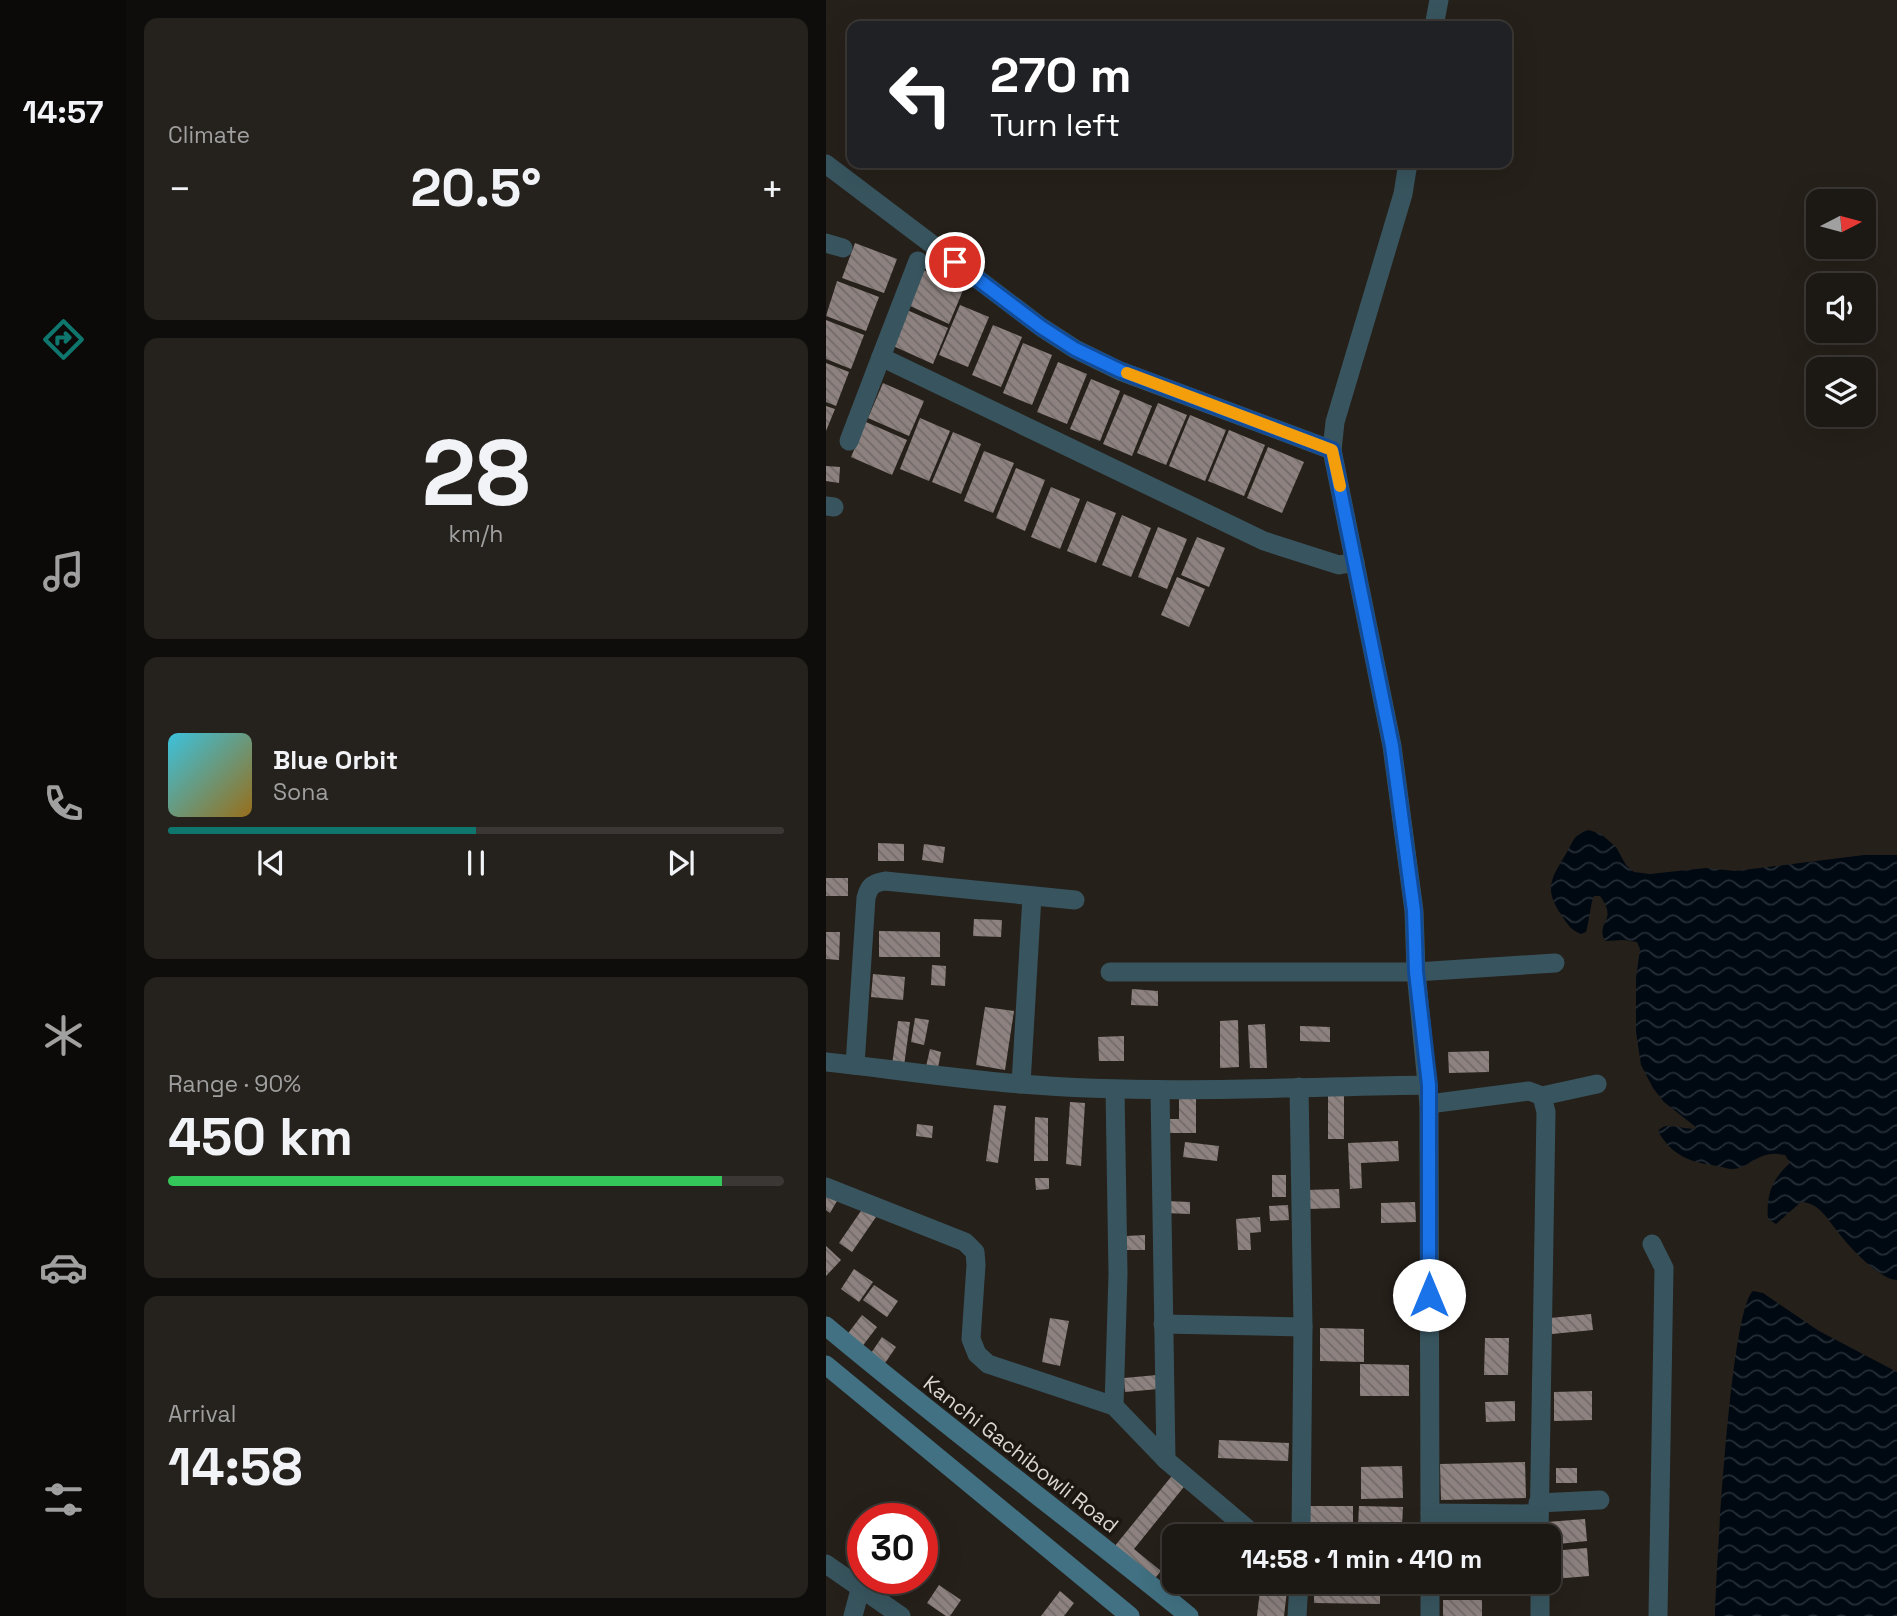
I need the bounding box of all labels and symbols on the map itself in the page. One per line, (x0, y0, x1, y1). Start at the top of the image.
north arrow (1806, 189, 1876, 259)
pin (925, 232, 985, 292)
position arrow (1392, 1258, 1466, 1332)
street label: Kanchi Gachibowli Road (918, 1369, 1124, 1539)
speed limit sign: 30 (847, 1503, 938, 1594)

